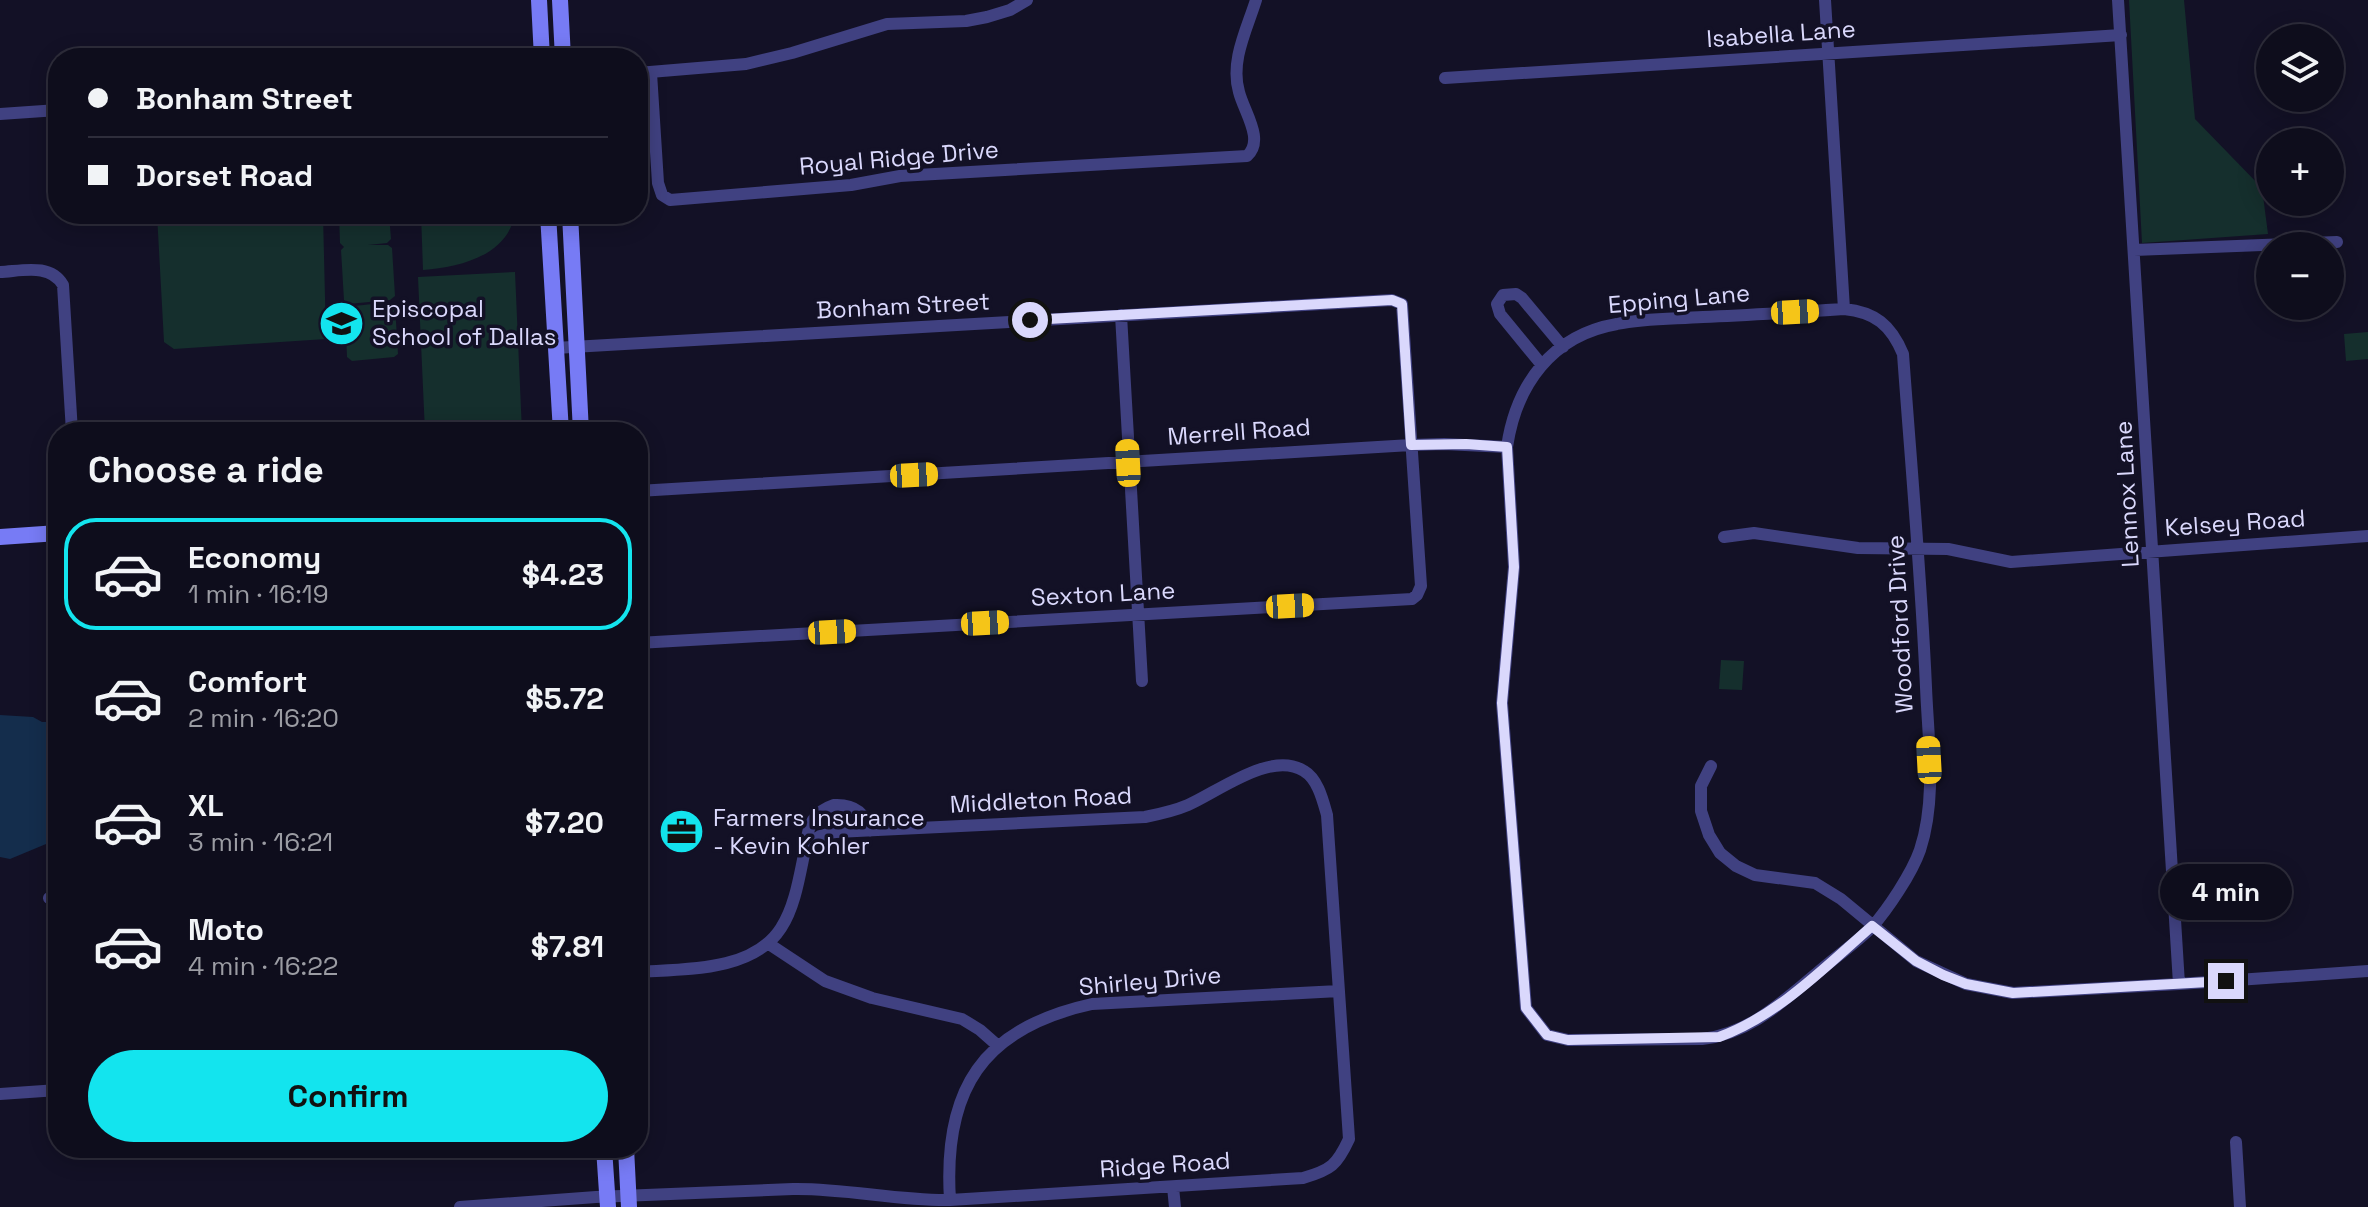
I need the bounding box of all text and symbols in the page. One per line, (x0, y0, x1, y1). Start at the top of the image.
street label: Isabella Lane (1705, 13, 1857, 54)
map controls (2256, 24, 2344, 320)
button: layers (2256, 24, 2344, 112)
text: Bonham Street (136, 79, 353, 118)
button: + (2256, 128, 2344, 216)
street label: Royal Ridge Drive (798, 133, 1000, 182)
text: Dorset Road (136, 156, 313, 195)
button: − (2256, 232, 2344, 320)
street label: Epping Lane (1607, 277, 1751, 320)
street label: Bonham Street (815, 285, 991, 326)
place label: Episcopal School of Dallas (372, 293, 556, 352)
school or university icon: Episcopal School of Dallas (317, 299, 365, 347)
car (1770, 299, 1820, 325)
route start (1012, 302, 1048, 338)
street label: Merrell Road (1166, 411, 1312, 452)
street label: Lennox Lane (2107, 420, 2146, 568)
car (1115, 438, 1141, 488)
text: Choose a ride (88, 447, 324, 493)
car (889, 462, 939, 488)
street label: Kelsey Road (2164, 502, 2306, 543)
street label: Woodford Drive (1879, 534, 1920, 714)
icon: car (92, 538, 164, 610)
text: Economy (188, 538, 321, 577)
text: $4.23 (522, 555, 604, 594)
street label: Sexton Lane (1030, 574, 1176, 613)
text: 1 min · 16:19 (188, 577, 329, 611)
car (1265, 593, 1315, 619)
car (960, 610, 1010, 636)
car (807, 619, 857, 645)
icon: car (92, 662, 164, 734)
text: Comfort (188, 662, 307, 701)
text: $5.72 (526, 679, 604, 718)
text: 2 min · 16:20 (188, 701, 339, 735)
car (1916, 735, 1942, 785)
street label: Middleton Road (949, 779, 1133, 820)
icon: car (92, 786, 164, 858)
text: XL (188, 786, 224, 825)
place label: Farmers Insurance - Kevin Kohler (713, 802, 925, 861)
text: $7.20 (525, 803, 604, 842)
office icon: Farmers Insurance - Kevin Kohler (658, 808, 706, 856)
text: 3 min · 16:21 (188, 825, 333, 859)
callout: 4 min (2160, 865, 2292, 921)
text: 4 min (2192, 875, 2260, 909)
icon: car (92, 910, 164, 982)
text: Moto (188, 910, 264, 949)
text: $7.81 (531, 927, 604, 966)
text: 4 min · 16:22 (188, 949, 339, 983)
street label: Shirley Drive (1077, 959, 1222, 1002)
route end (2208, 963, 2244, 999)
button: Confirm (88, 1050, 608, 1142)
street label: Ridge Road (1098, 1144, 1231, 1185)

